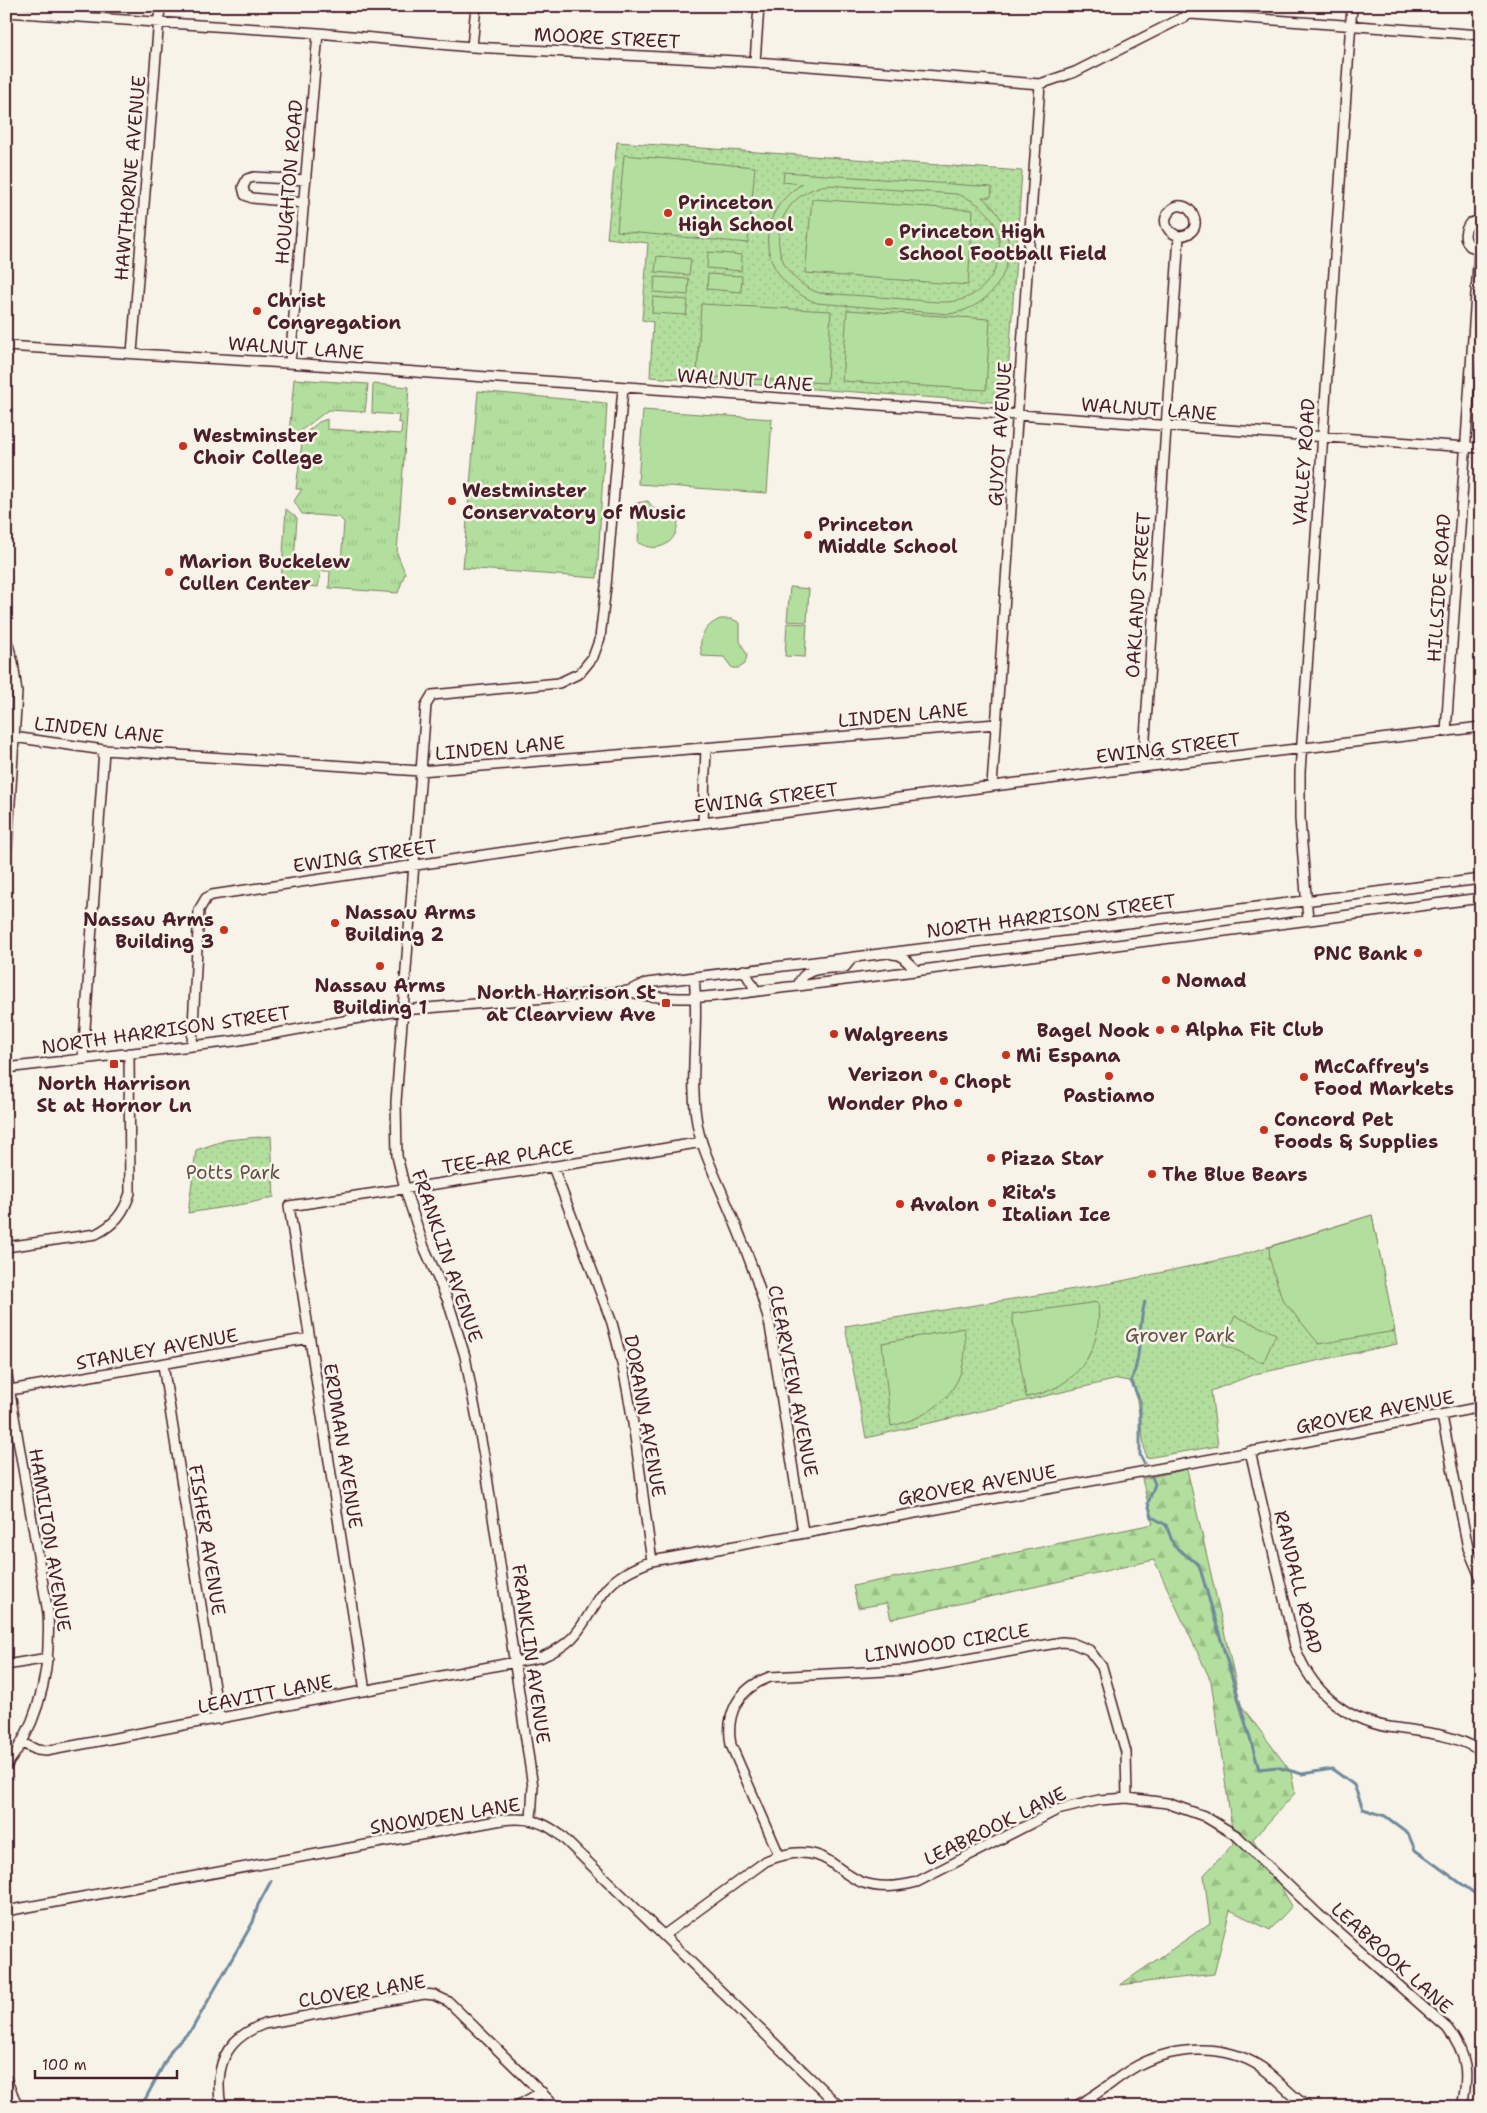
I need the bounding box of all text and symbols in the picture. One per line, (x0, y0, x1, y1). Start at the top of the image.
street label: MOORE STREET (533, 22, 681, 54)
street label: HAWTHORNE AVENUE (109, 74, 151, 282)
street label: HOUGHTON ROAD (269, 98, 309, 266)
place label: Princeton High School (678, 190, 794, 237)
marker: Princeton High School (662, 207, 674, 219)
place label: Princeton High School Football Field (899, 219, 1107, 266)
marker: Princeton High School Football Field (883, 236, 895, 248)
place label: Christ Congregation (267, 288, 402, 335)
marker: Christ Congregation (251, 305, 263, 317)
street label: WALNUT LANE (227, 331, 365, 365)
street label: GUYOT AVENUE (982, 361, 1018, 507)
street label: WALNUT LANE (676, 363, 814, 397)
street label: WALNUT LANE (1080, 392, 1218, 426)
street label: VALLEY ROAD (1287, 397, 1321, 527)
place label: Westminster Choir College (193, 423, 323, 470)
marker: Westminster Choir College (177, 440, 189, 452)
place label: Westminster Conservatory of Music (462, 478, 686, 525)
marker: Westminster Conservatory of Music (446, 495, 458, 507)
street label: OAKLAND STREET (1120, 511, 1156, 679)
place label: Princeton Middle School (818, 512, 958, 559)
street label: HILLSIDE ROAD (1421, 513, 1457, 663)
marker: Princeton Middle School (802, 529, 814, 541)
place label: Marion Buckelew Cullen Center (179, 549, 351, 596)
marker: Marion Buckelew Cullen Center (163, 566, 175, 578)
street label: LINDEN LANE (837, 697, 969, 733)
street label: LINDEN LANE (33, 711, 165, 749)
street label: EWING STREET (1094, 727, 1242, 769)
street label: LINDEN LANE (434, 730, 566, 766)
street label: EWING STREET (692, 777, 840, 819)
street label: EWING STREET (291, 833, 439, 878)
street label: NORTH HARRISON STREET (925, 888, 1177, 944)
place label: Nassau Arms Building 2 (345, 900, 476, 947)
place label: Nassau Arms Building 3 (83, 907, 214, 954)
marker: Nassau Arms Building 2 (329, 917, 341, 929)
marker: Nassau Arms Building 3 (218, 924, 230, 936)
place label: PNC Bank (1314, 941, 1408, 966)
marker: PNC Bank (1412, 947, 1424, 959)
marker: Nassau Arms Building 1 (374, 960, 386, 972)
place label: Nomad (1176, 968, 1247, 993)
place label: Nassau Arms Building 1 (315, 973, 445, 1020)
marker: Nomad (1160, 974, 1172, 986)
place label: North Harrison St at Clearview Ave (477, 980, 656, 1027)
marker: North Harrison St at Clearview Ave (660, 997, 672, 1009)
street label: NORTH HARRISON STREET (40, 1000, 292, 1060)
place label: Alpha Fit Club (1185, 1017, 1324, 1042)
place label: Bagel Nook (1037, 1018, 1150, 1043)
place label: Walgreens (844, 1022, 948, 1047)
marker: Alpha Fit Club (1169, 1023, 1181, 1035)
marker: Bagel Nook (1154, 1024, 1166, 1036)
marker: Walgreens (828, 1028, 840, 1040)
place label: Mi Espana (1016, 1043, 1121, 1068)
marker: Mi Espana (1000, 1049, 1012, 1061)
place label: McCaffrey's Food Markets (1314, 1054, 1454, 1101)
marker: North Harrison St at Hornor Ln (108, 1058, 120, 1070)
place label: Verizon (848, 1062, 923, 1087)
marker: Verizon (927, 1068, 939, 1080)
place label: Chopt (954, 1069, 1011, 1094)
marker: Pastiamo (1103, 1070, 1115, 1082)
place label: North Harrison St at Hornor Ln (36, 1071, 192, 1118)
marker: McCaffrey's Food Markets (1298, 1071, 1310, 1083)
marker: Chopt (938, 1075, 950, 1087)
place label: Pastiamo (1063, 1083, 1155, 1108)
place label: Wonder Pho (828, 1091, 948, 1116)
marker: Wonder Pho (952, 1097, 964, 1109)
place label: Concord Pet Foods & Supplies (1274, 1107, 1438, 1154)
marker: Concord Pet Foods & Supplies (1258, 1124, 1270, 1136)
street label: TEE-AR PLACE (440, 1134, 576, 1180)
place label: Pizza Star (1001, 1146, 1104, 1171)
marker: Pizza Star (985, 1152, 997, 1164)
park label: Potts Park (186, 1160, 280, 1185)
place label: The Blue Bears (1162, 1162, 1307, 1187)
street label: FRANKLIN AVENUE (406, 1166, 488, 1346)
marker: The Blue Bears (1146, 1168, 1158, 1180)
place label: Rita's Italian Ice (1002, 1180, 1111, 1227)
place label: Avalon (910, 1192, 980, 1217)
marker: Rita's Italian Ice (986, 1197, 998, 1209)
marker: Avalon (894, 1198, 906, 1210)
street label: CLEARVIEW AVENUE (762, 1283, 824, 1479)
street label: STANLEY AVENUE (74, 1322, 240, 1376)
park label: Grover Park (1125, 1323, 1235, 1348)
street label: DORANN AVENUE (618, 1333, 672, 1499)
street label: ERDMAN AVENUE (318, 1361, 368, 1531)
street label: GROVER AVENUE (1294, 1384, 1456, 1440)
street label: HAMILTON AVENUE (23, 1447, 77, 1634)
street label: GROVER AVENUE (896, 1459, 1059, 1511)
street label: FISHER AVENUE (183, 1463, 231, 1617)
street label: RANDALL ROAD (1268, 1508, 1328, 1656)
street label: FRANKLIN AVENUE (506, 1563, 556, 1745)
street label: LINWOOD CIRCLE (862, 1618, 1032, 1668)
street label: LEAVITT LANE (195, 1669, 335, 1719)
street label: LEABROOK LANE (920, 1781, 1070, 1871)
street label: SNOWDEN LANE (368, 1792, 522, 1840)
street label: LEABROOK LANE (1326, 1897, 1458, 2019)
street label: CLOVER LANE (297, 1969, 427, 2013)
scale bar (35, 2048, 178, 2080)
text: 100 m (42, 2055, 87, 2075)

